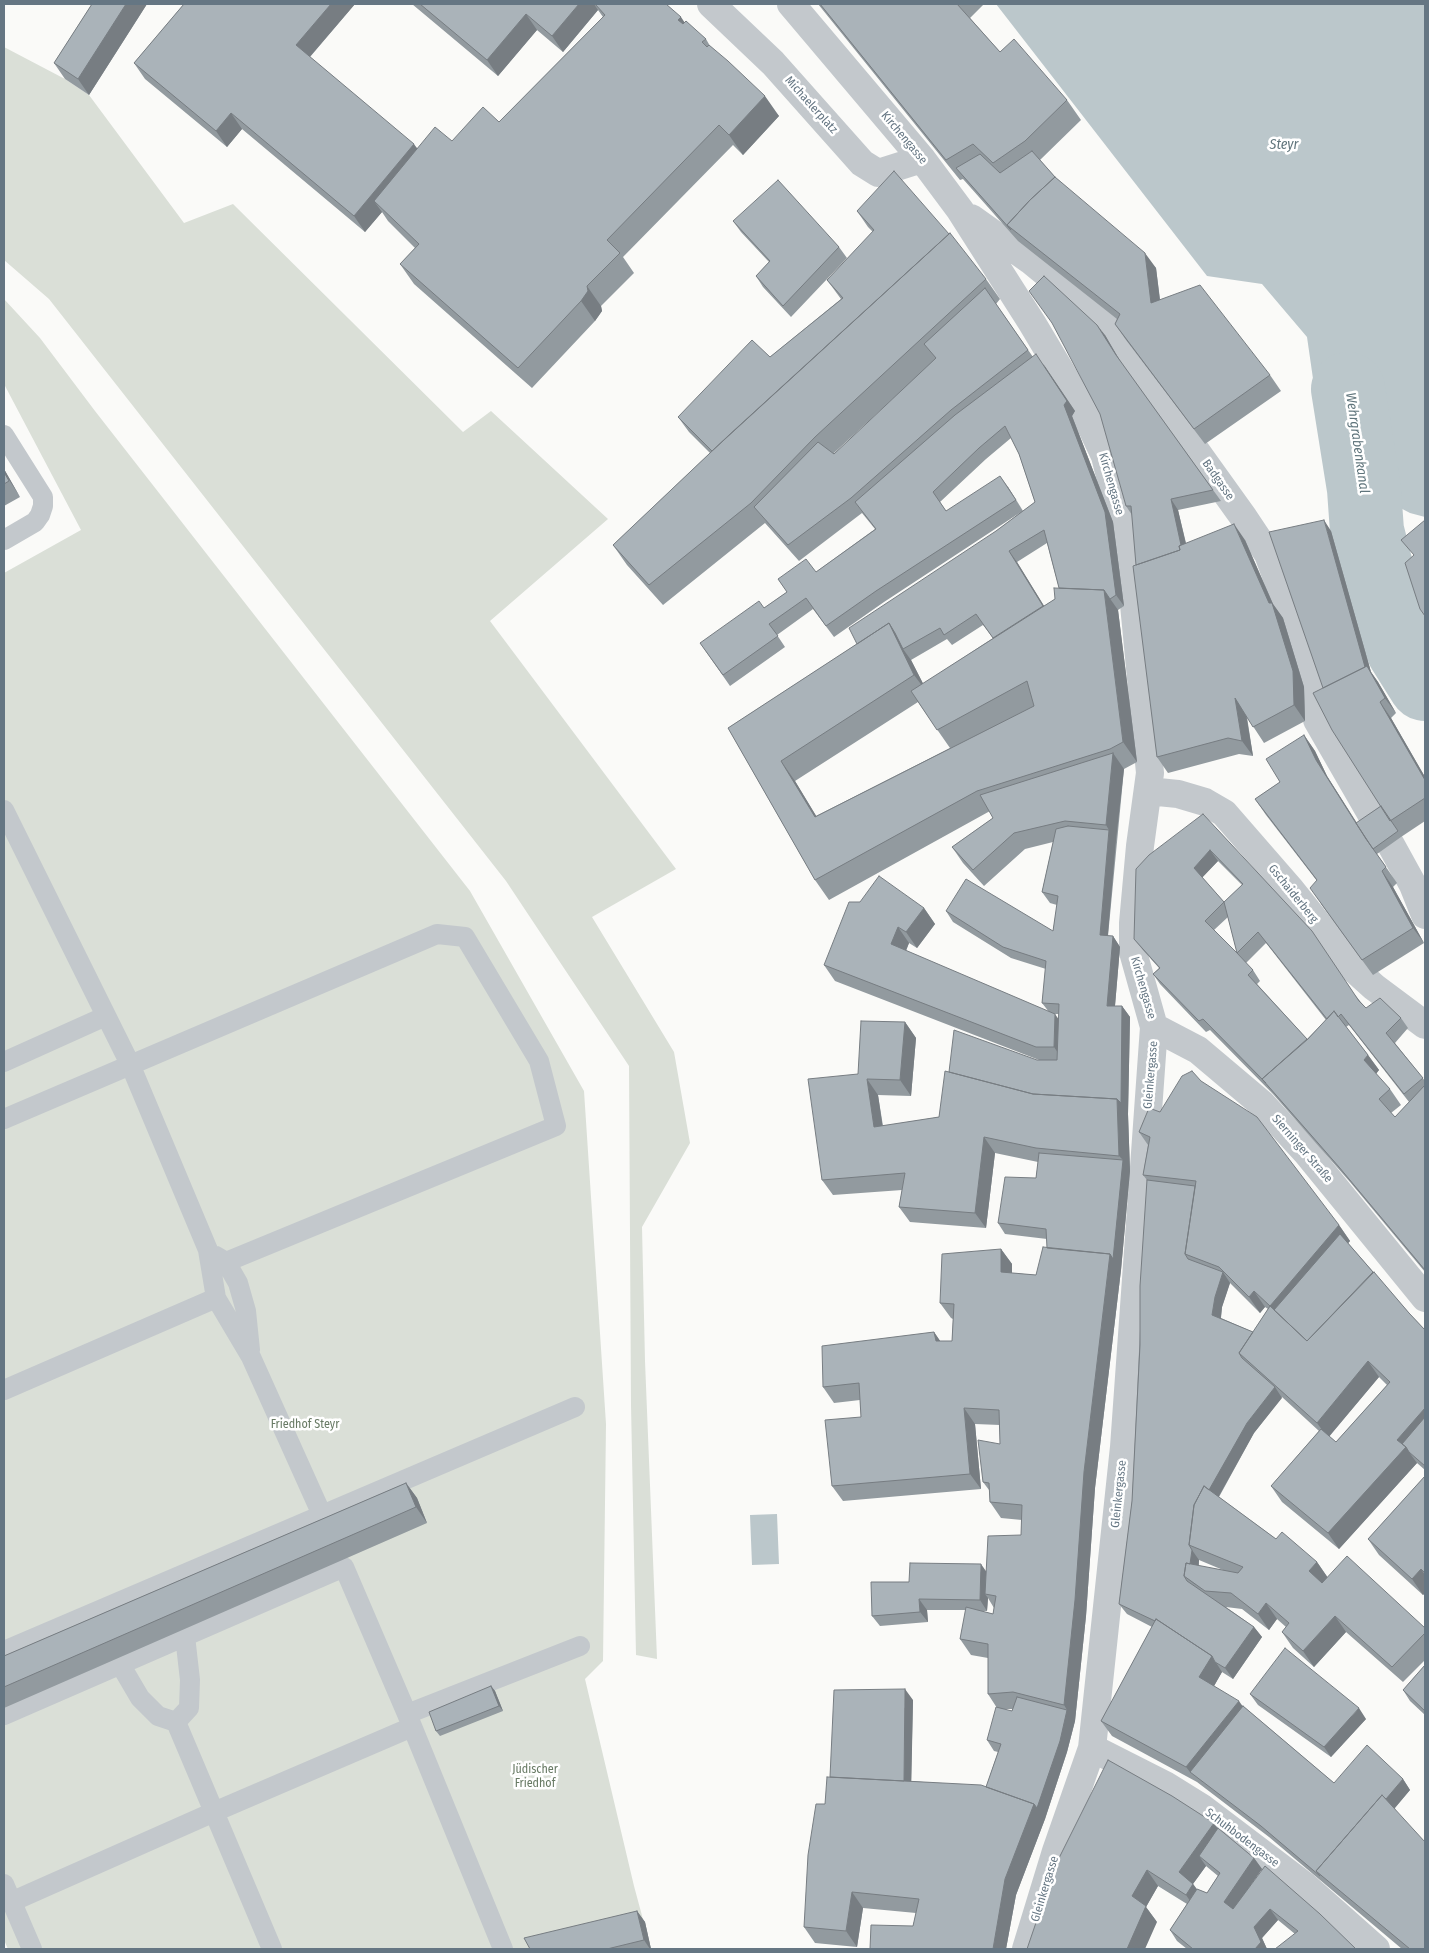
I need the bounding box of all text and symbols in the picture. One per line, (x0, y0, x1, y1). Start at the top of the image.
street label: Michaelerplatz (782, 73, 840, 137)
street label: Kirchengasse (878, 109, 930, 167)
water label: Steyr (1270, 137, 1298, 153)
water label: Wehrgrabenkanal (1342, 392, 1372, 494)
street label: Kirchengasse (1095, 451, 1127, 517)
street label: Badgasse (1199, 457, 1237, 503)
street label: Gschaiderberg (1265, 862, 1321, 926)
street label: Kirchengasse (1127, 955, 1159, 1021)
street label: Gleinkergasse (1141, 1041, 1161, 1109)
street label: Sierninger Straße (1269, 1112, 1335, 1186)
park label: Friedhof Steyr (271, 1418, 339, 1432)
street label: Gleinkergasse (1108, 1459, 1130, 1529)
park label: Jüdischer Friedhof (512, 1763, 558, 1791)
street label: Schuhbodengasse (1202, 1806, 1282, 1870)
street label: Gleinkergasse (1028, 1854, 1062, 1924)

